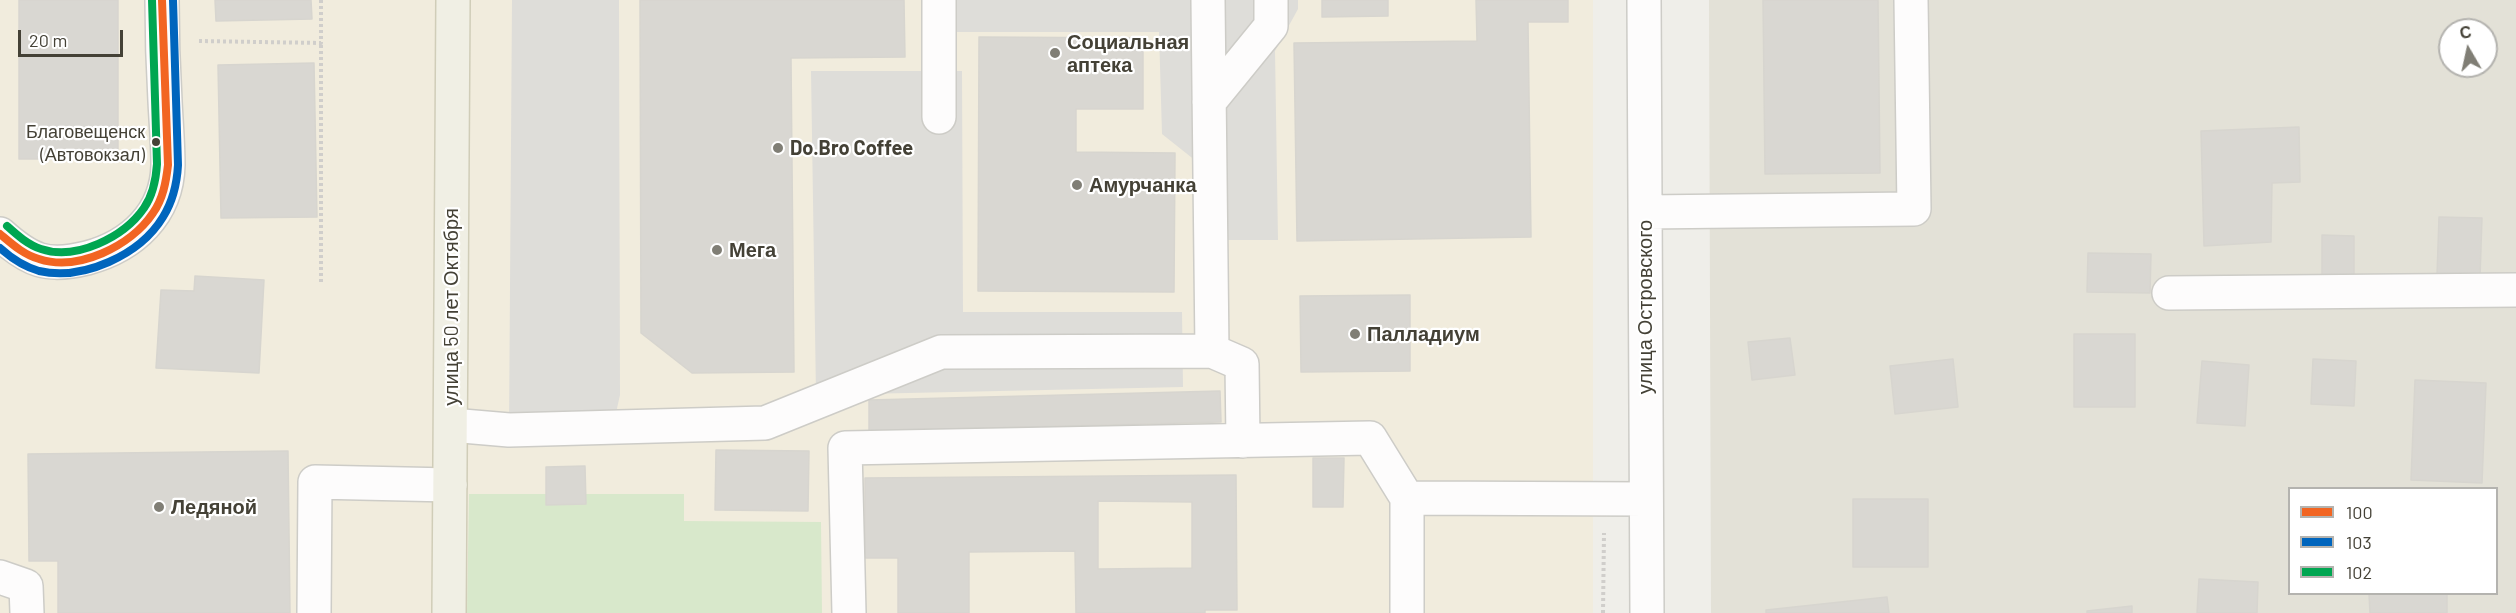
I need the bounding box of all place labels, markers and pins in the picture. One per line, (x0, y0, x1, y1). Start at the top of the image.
place label: Социальная аптека (1067, 30, 1189, 77)
marker: Социальная аптека (1048, 46, 1062, 60)
place label: Благовещенск (Автовокзал) (26, 121, 145, 164)
marker: Благовещенск (Автовокзал) (150, 136, 162, 148)
place label: Do.Bro Coffee (790, 136, 913, 160)
marker: Do.Bro Coffee (771, 141, 785, 155)
place label: Амурчанка (1089, 173, 1196, 197)
marker: Амурчанка (1070, 178, 1084, 192)
place label: Мега (729, 238, 776, 262)
marker: Мега (710, 243, 724, 257)
place label: Палладиум (1367, 322, 1480, 346)
marker: Палладиум (1348, 327, 1362, 341)
place label: Ледяной (171, 495, 257, 519)
marker: Ледяной (152, 500, 166, 514)

